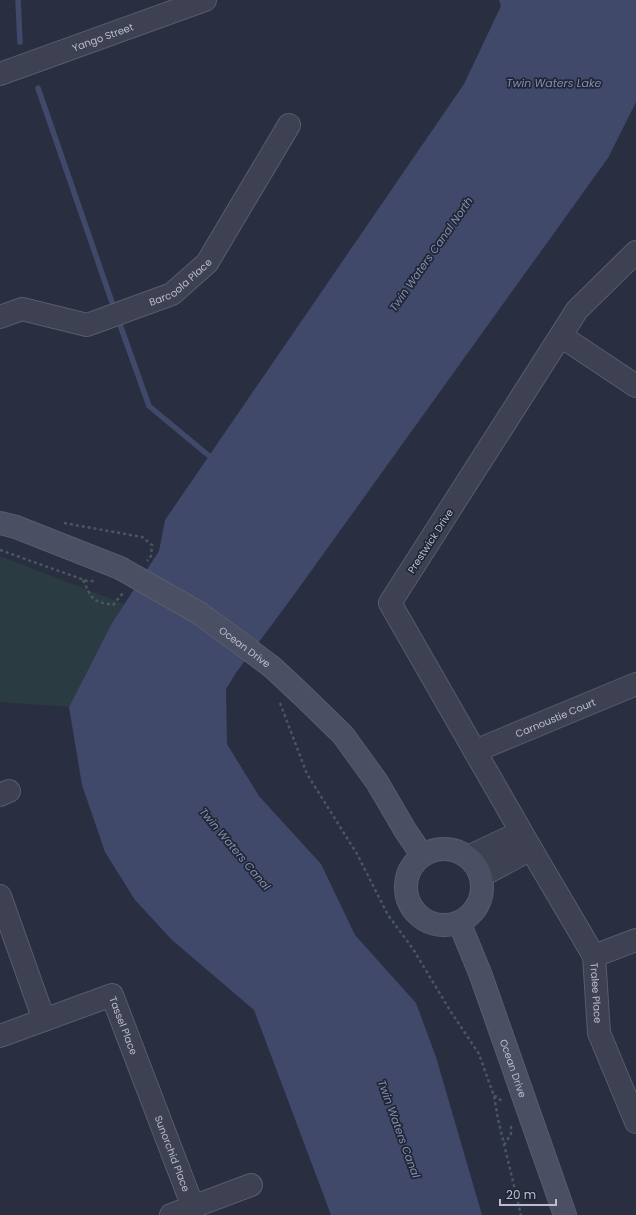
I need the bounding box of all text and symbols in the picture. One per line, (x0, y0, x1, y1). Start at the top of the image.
street label: Yango Street (70, 19, 136, 55)
water label: Twin Waters Lake (507, 75, 602, 91)
water label: Twin Waters Canal North (385, 194, 477, 314)
street label: Barcoola Place (147, 256, 216, 310)
street label: Prestwick Drive (404, 506, 457, 576)
street label: Ocean Drive (216, 623, 274, 671)
street label: Carnoustie Court (513, 695, 598, 741)
water label: Twin Waters Canal (196, 804, 274, 894)
street label: Tralee Place (586, 962, 605, 1024)
street label: Tassel Place (105, 994, 141, 1057)
street label: Ocean Drive (496, 1037, 530, 1100)
water label: Twin Waters Canal (374, 1078, 424, 1181)
street label: Sunorchid Place (151, 1113, 193, 1194)
scale bar (500, 1181, 556, 1207)
text: 20 m (506, 1186, 536, 1203)

